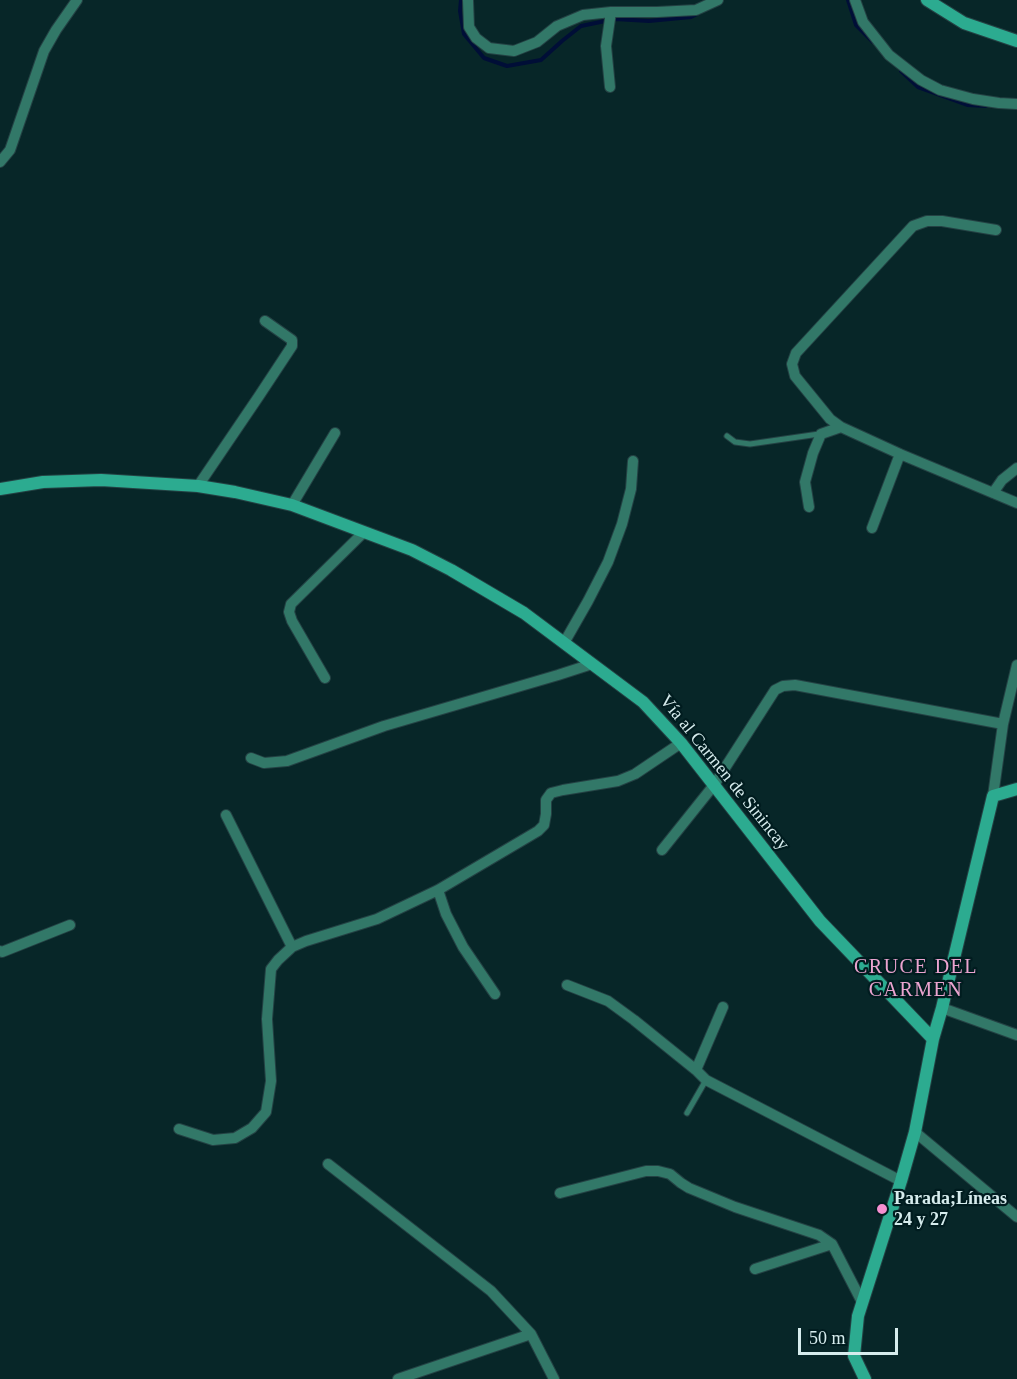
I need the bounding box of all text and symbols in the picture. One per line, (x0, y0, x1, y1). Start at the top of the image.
street label: Vía al Carmen de Sinincay (655, 691, 793, 855)
district label: CRUCE DEL CARMEN (854, 956, 978, 1003)
place label: Parada;Líneas 24 y 27 (894, 1188, 1007, 1230)
marker: Parada;Líneas 24 y 27 (875, 1202, 889, 1216)
scale bar (801, 1316, 902, 1354)
text: 50 m (809, 1328, 846, 1348)

